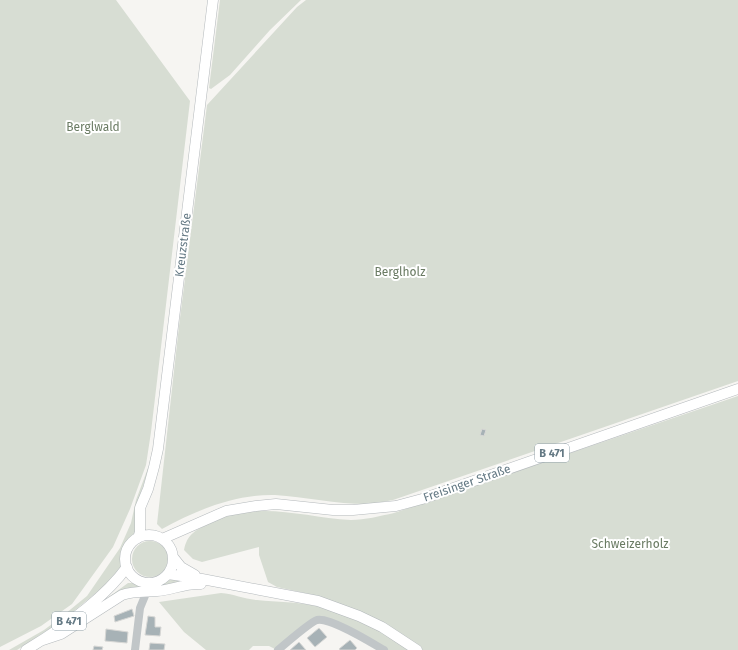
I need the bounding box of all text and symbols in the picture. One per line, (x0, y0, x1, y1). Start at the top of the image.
park label: Berglwald (66, 120, 120, 134)
street label: Kreuzstraße (172, 212, 194, 278)
park label: Berglholz (375, 265, 425, 279)
road number: B 471 (535, 444, 569, 462)
street label: Freisinger Straße (422, 462, 512, 504)
park label: Schweizerholz (591, 537, 669, 551)
road number: B 471 (52, 612, 86, 630)

